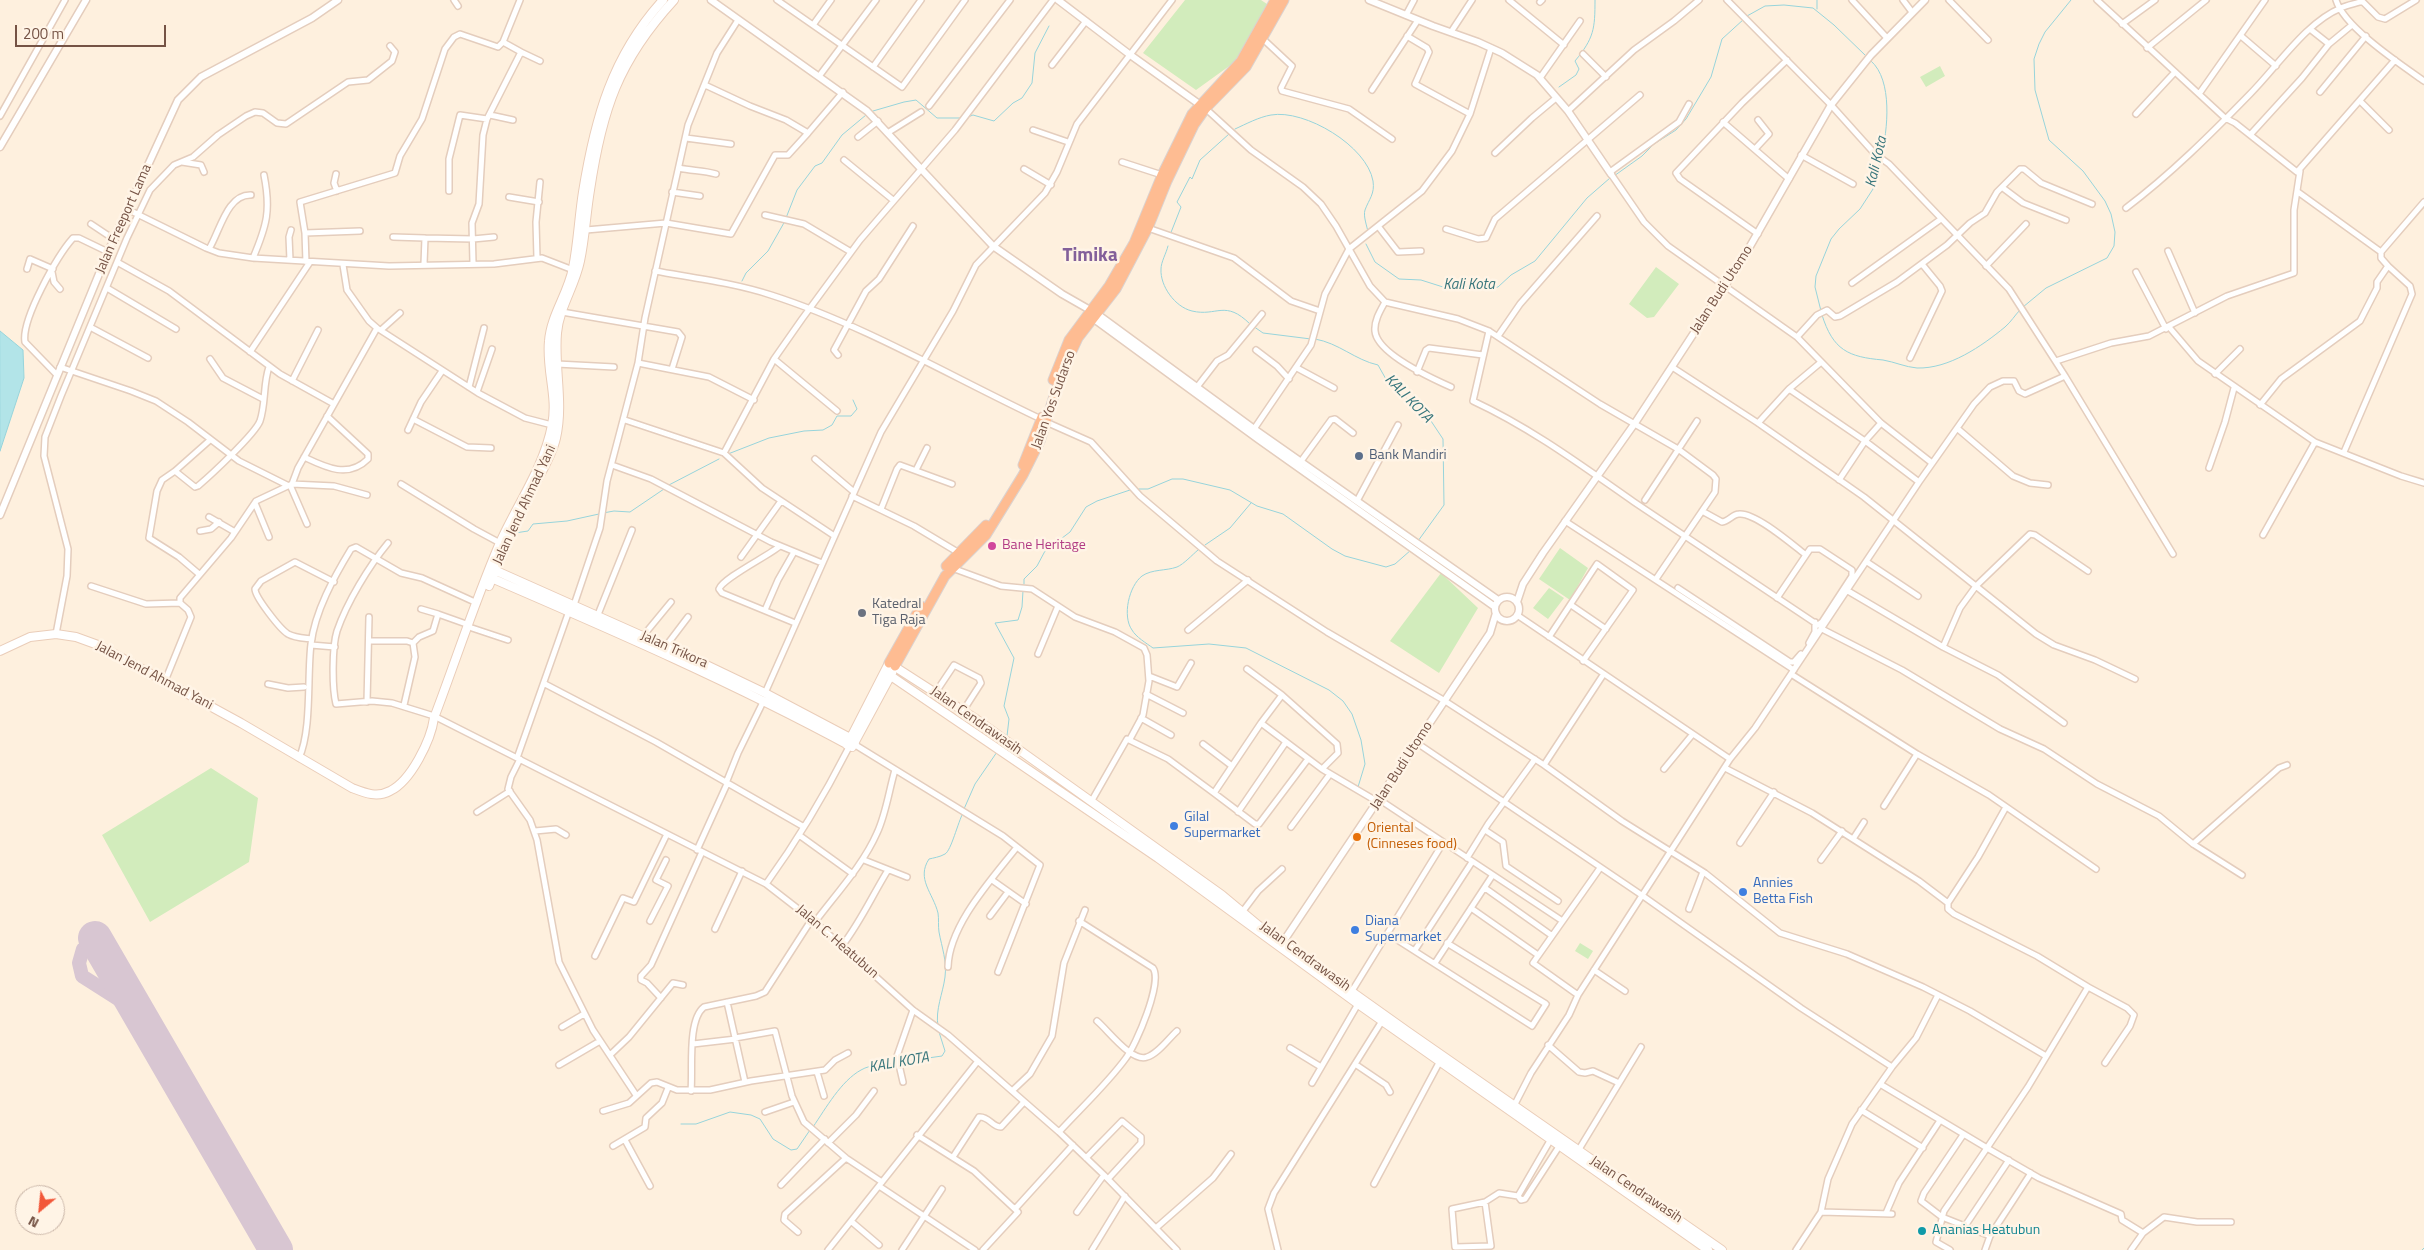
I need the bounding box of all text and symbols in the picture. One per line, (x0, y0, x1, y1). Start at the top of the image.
scale bar (18, 15, 169, 47)
text: 200 m (23, 22, 64, 45)
water label: Kali Kota (1862, 135, 1892, 189)
street label: Jalan Freeport Lama (92, 162, 156, 276)
street label: Jalan Budi Utomo (1687, 243, 1757, 337)
district label: Timika (1062, 245, 1118, 267)
water label: Kali Kota (1443, 276, 1495, 294)
street label: Jalan Yos Sudarso (1028, 348, 1080, 452)
water label: KALI KOTA (1380, 371, 1436, 427)
street label: Jalan Jend Ahmad Yani (490, 442, 560, 568)
place label: Bank Mandiri (1369, 448, 1447, 464)
marker: Bank Mandiri (1353, 450, 1365, 462)
place label: Bane Heritage (1002, 538, 1086, 554)
marker: Bane Heritage (986, 540, 998, 552)
place label: Katedral Tiga Raja (872, 597, 925, 630)
marker: Katedral Tiga Raja (856, 607, 868, 619)
street label: Jalan Trikora (638, 628, 710, 672)
street label: Jalan Jend Ahmad Yani (93, 638, 215, 714)
street label: Jalan Cendrawasih (927, 683, 1025, 759)
street label: Jalan Budi Utomo (1367, 719, 1437, 813)
place label: Gilal Supermarket (1184, 810, 1260, 842)
marker: Gilal Supermarket (1168, 820, 1180, 832)
place label: Oriental (Cinneses food) (1367, 821, 1457, 854)
marker: Oriental (Cinneses food) (1351, 831, 1363, 843)
place label: Annies Betta Fish (1753, 876, 1813, 909)
marker: Annies Betta Fish (1737, 886, 1749, 898)
street label: Jalan C. Heatubun (792, 902, 882, 982)
place label: Diana Supermarket (1365, 914, 1441, 946)
street label: Jalan Cendrawasih (1256, 918, 1354, 996)
marker: Diana Supermarket (1349, 924, 1361, 936)
water label: KALI KOTA (868, 1049, 930, 1077)
street label: Jalan Cendrawasih (1587, 1153, 1685, 1227)
north arrow (15, 1185, 65, 1235)
text: N (24, 1211, 42, 1234)
place label: Ananias Heatubun (1932, 1223, 2040, 1239)
marker: Ananias Heatubun (1916, 1225, 1928, 1237)

